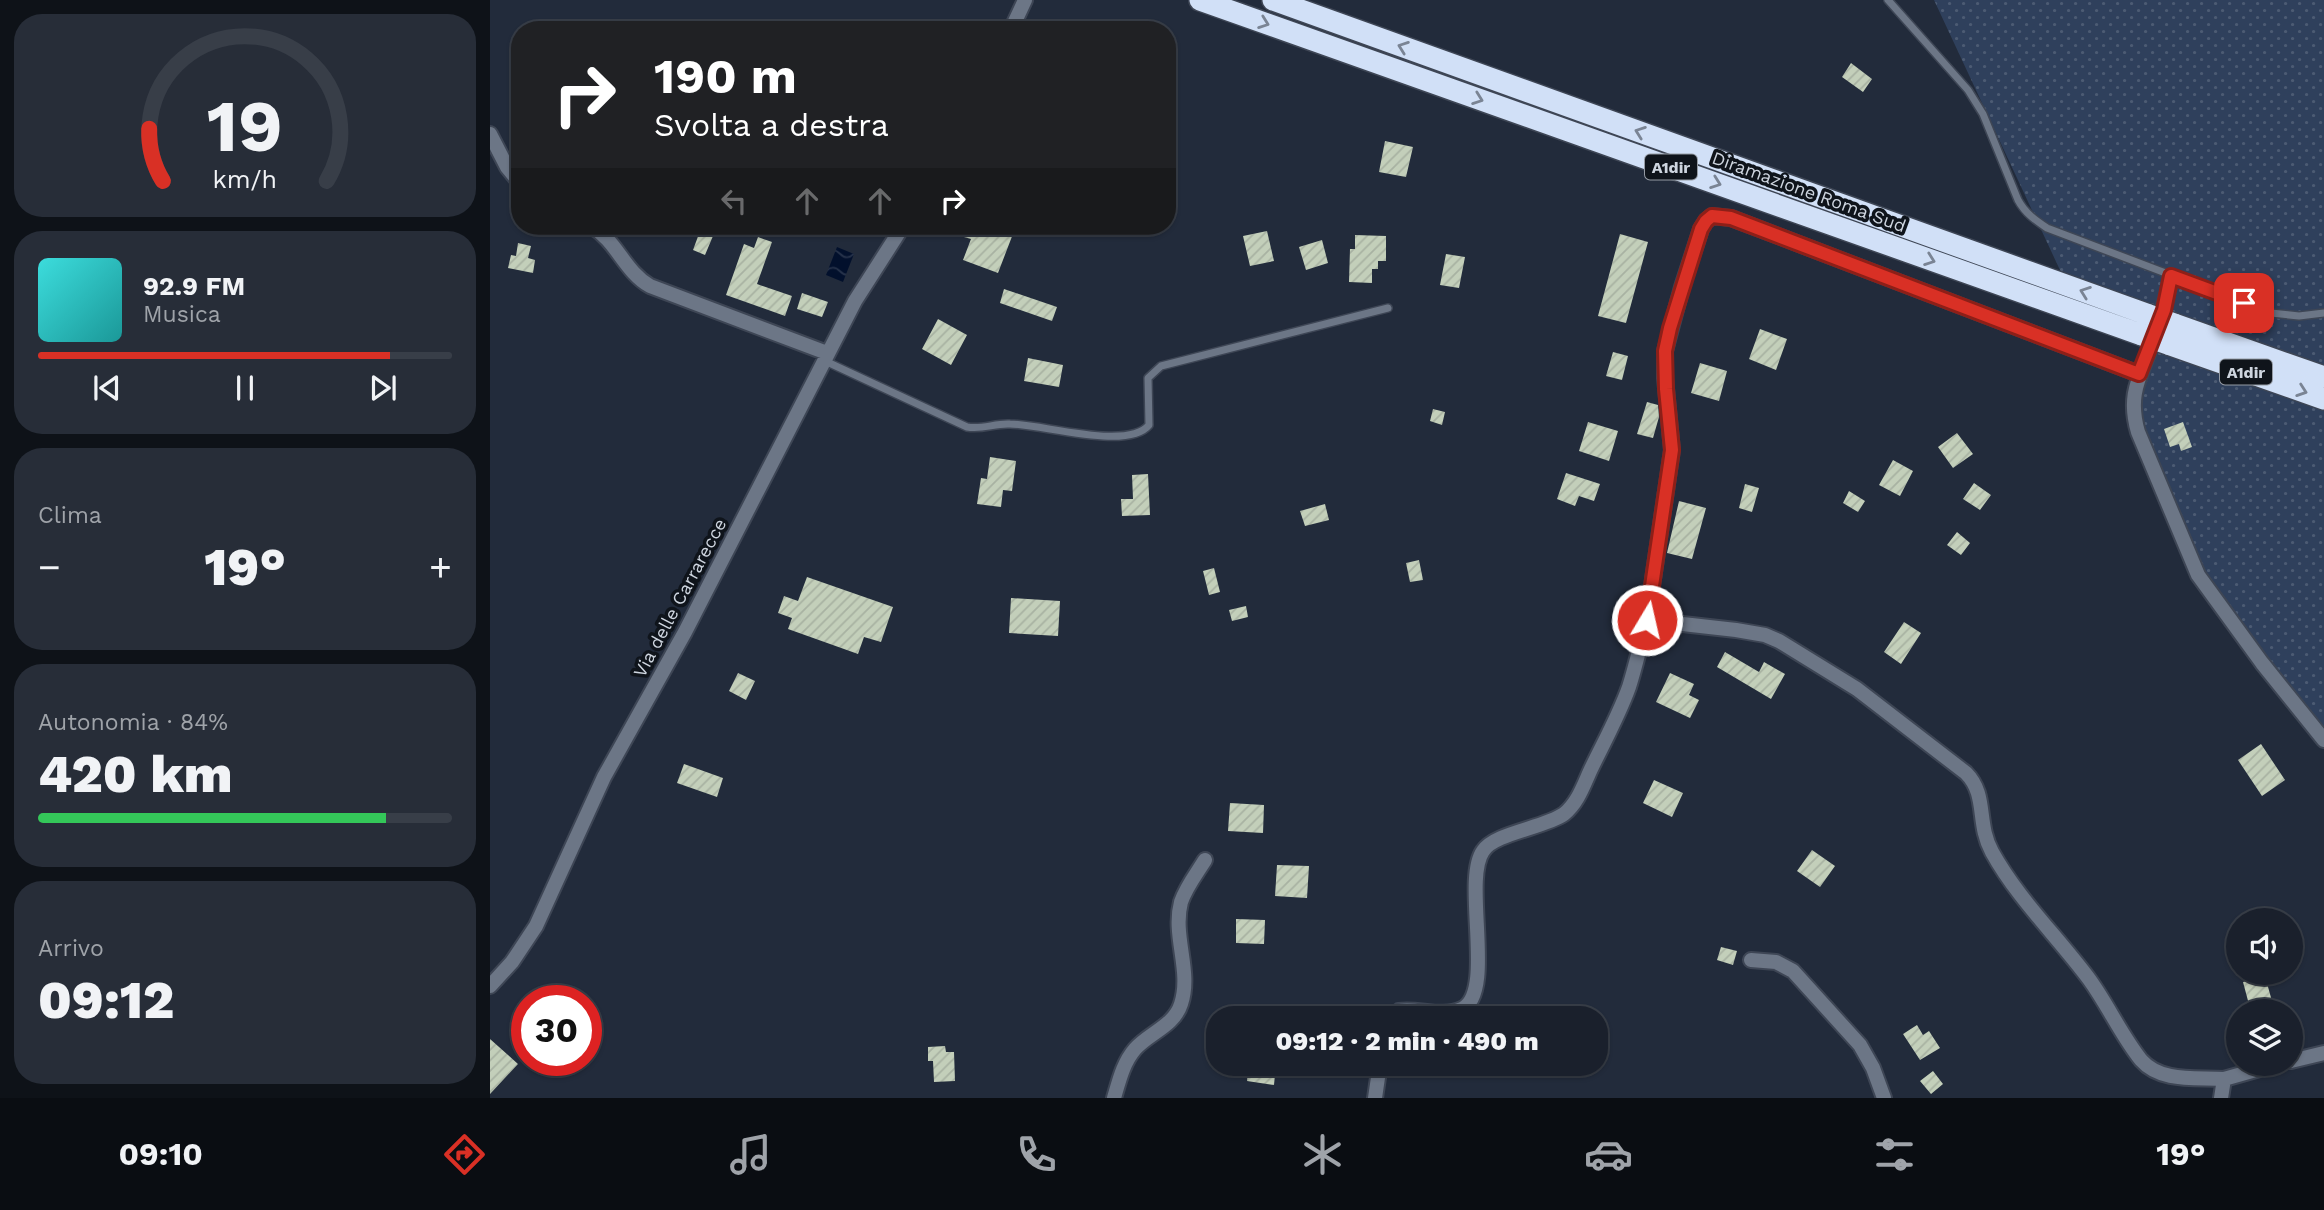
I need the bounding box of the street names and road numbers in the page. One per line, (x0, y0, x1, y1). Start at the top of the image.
street label: Diramazione Roma Sud (1709, 147, 1909, 236)
road number: A1dir (1645, 154, 1697, 180)
road number: A1dir (2220, 360, 2272, 384)
street label: Via delle Carrarecce (629, 515, 730, 681)

